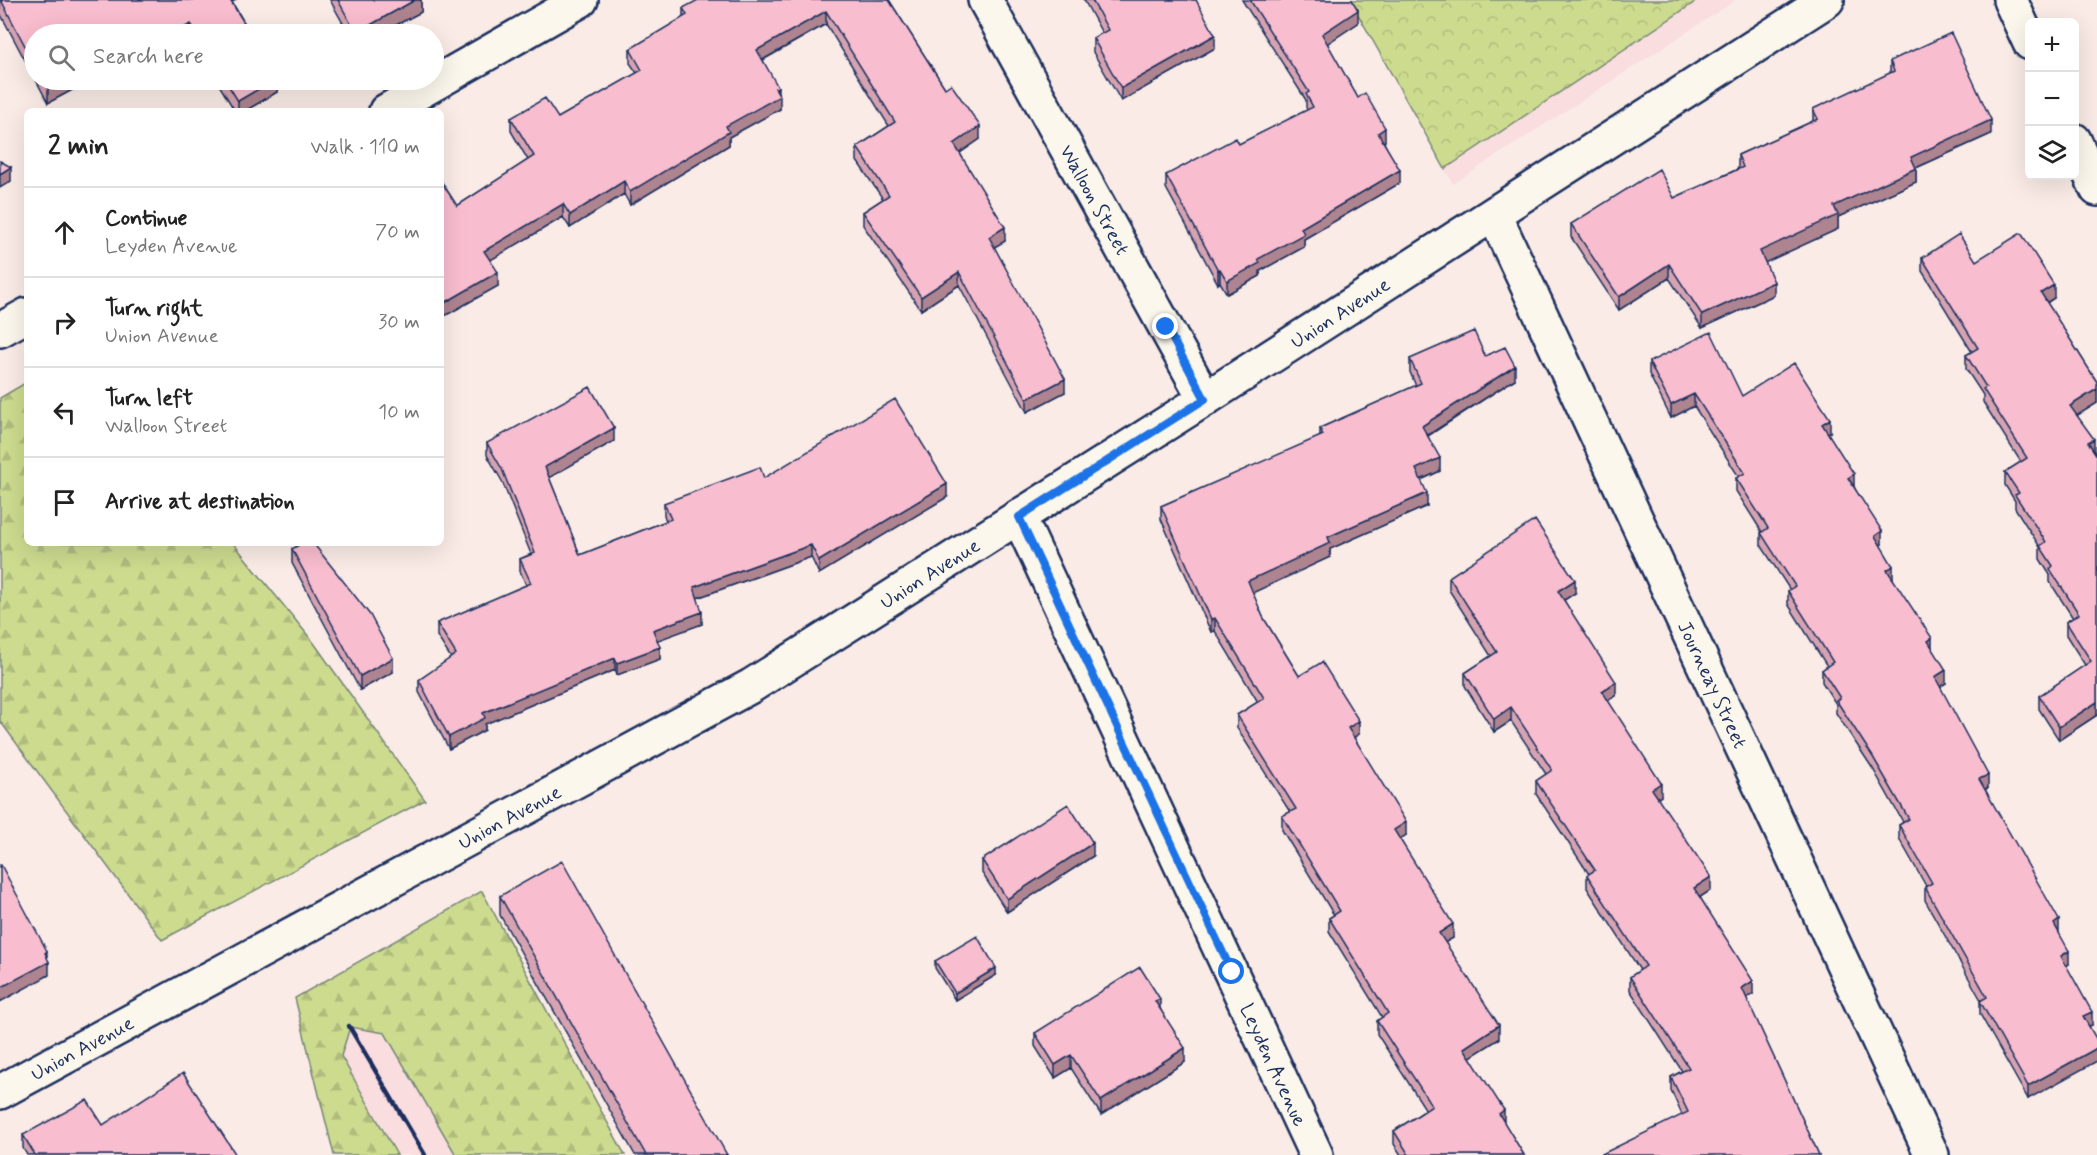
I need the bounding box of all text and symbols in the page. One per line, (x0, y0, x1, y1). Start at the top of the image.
map controls (2025, 18, 2079, 180)
button: + (2025, 18, 2079, 72)
search box (24, 24, 444, 90)
icon: search (45, 41, 78, 74)
text: Search here (93, 43, 204, 71)
button: − (2025, 72, 2079, 126)
button: layers (2025, 126, 2079, 180)
text: 2 min (48, 130, 109, 164)
text: Walk · 110 m (311, 134, 420, 161)
street label: Walloon Street (1052, 140, 1135, 261)
text: Continue (105, 205, 187, 233)
icon: ahead (48, 216, 81, 249)
text: 70 m (375, 219, 420, 246)
text: Leyden Avenue (105, 233, 237, 260)
street label: Union Avenue (1286, 272, 1396, 356)
text: Turn right (105, 295, 203, 323)
icon: right (48, 306, 81, 339)
text: 30 m (378, 309, 420, 336)
route end (1152, 313, 1178, 339)
text: Union Avenue (105, 323, 219, 350)
text: Turn left (105, 385, 193, 413)
icon: left (48, 396, 81, 429)
text: 10 m (378, 399, 420, 426)
text: Walloon Street (105, 413, 227, 440)
icon: arrive (48, 486, 81, 519)
text: Arrive at destination (105, 488, 295, 516)
street label: Union Avenue (875, 533, 986, 616)
street label: Journeay Street (1670, 617, 1753, 753)
street label: Union Avenue (454, 779, 567, 857)
route start (1218, 958, 1244, 984)
street label: Leyden Avenue (1232, 999, 1313, 1131)
street label: Union Avenue (26, 1010, 139, 1088)

